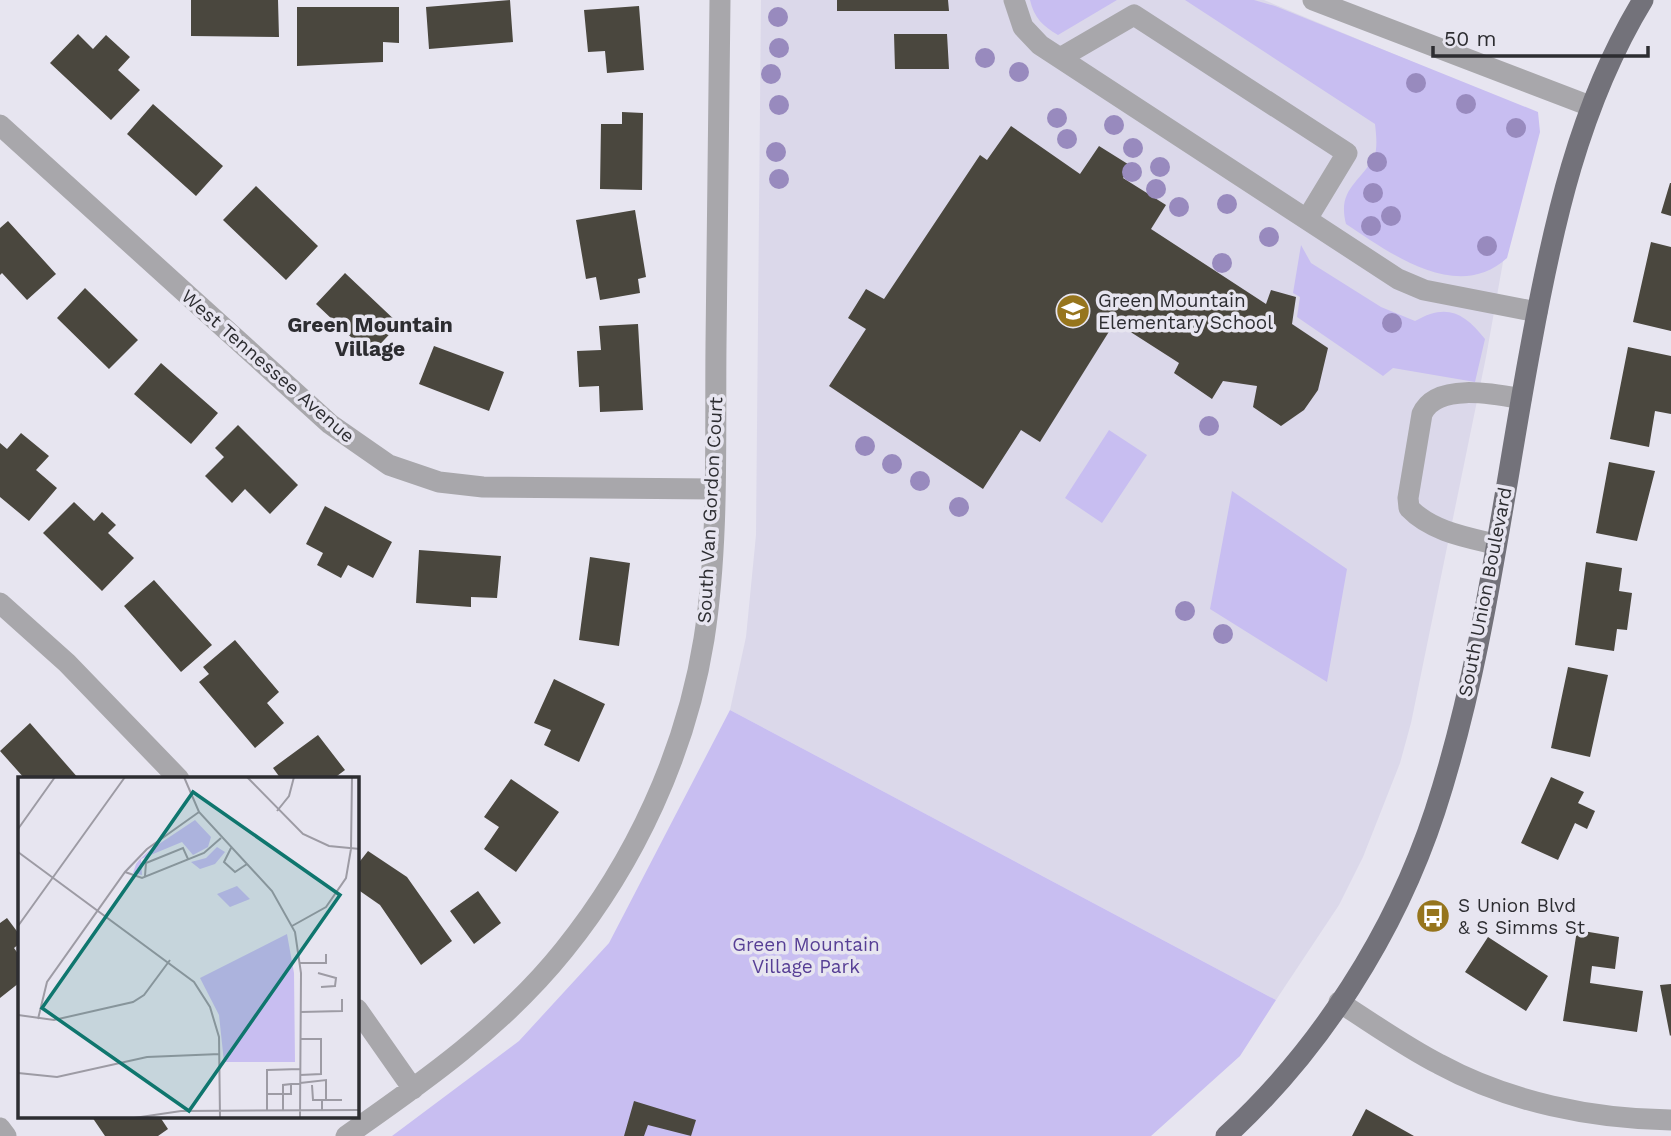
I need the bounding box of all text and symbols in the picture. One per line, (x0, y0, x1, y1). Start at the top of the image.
scale bar (1433, 14, 1648, 58)
text: 50 m (1444, 26, 1496, 51)
street label: West Tennessee Avenue (177, 284, 359, 448)
place label: Green Mountain Elementary School (1098, 289, 1273, 334)
school or university icon: Green Mountain Elementary School (1054, 292, 1092, 330)
district label: Green Mountain Village (287, 312, 453, 361)
street label: South Van Gordon Court (693, 396, 727, 624)
street label: South Union Boulevard (1453, 485, 1517, 699)
inset map (18, 777, 359, 1118)
place label: S Union Blvd & S Simms St (1458, 894, 1585, 939)
bus stop icon: S Union Blvd & S Simms St (1414, 897, 1452, 935)
park label: Green Mountain Village Park (732, 933, 880, 978)

